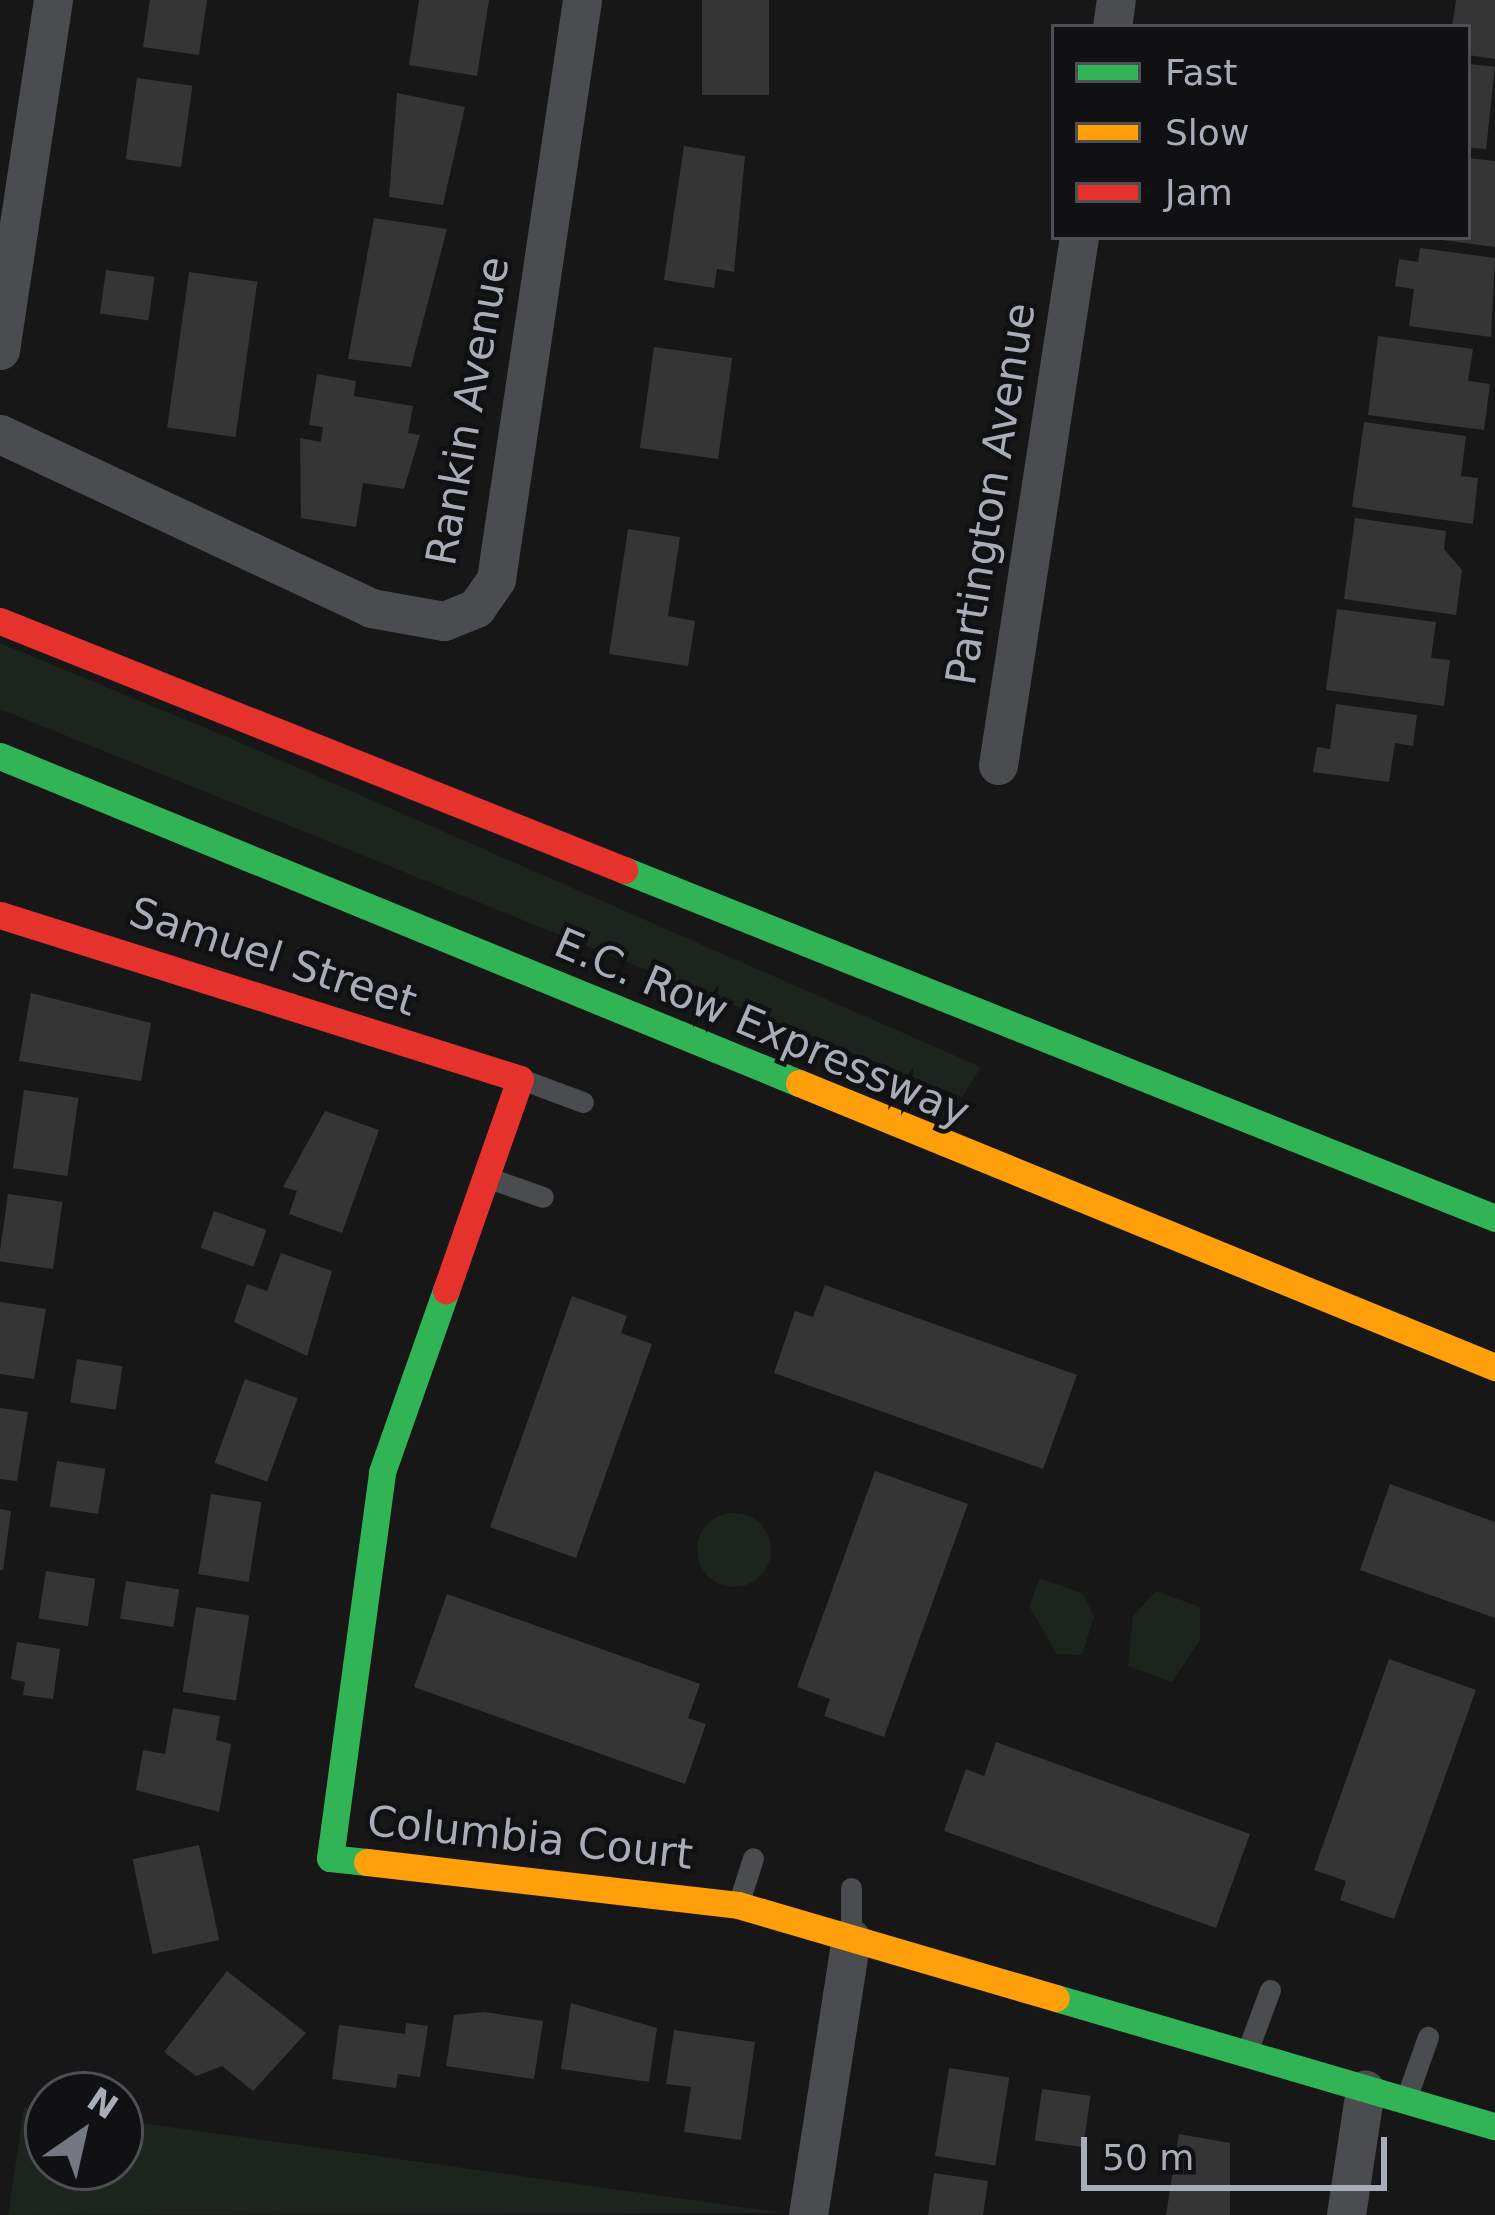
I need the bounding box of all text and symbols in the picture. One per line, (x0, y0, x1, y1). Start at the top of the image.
legend (1051, 24, 1471, 240)
text: Fast (1165, 52, 1237, 93)
text: Slow (1165, 112, 1249, 153)
text: Jam (1165, 172, 1233, 213)
street label: Rankin Avenue (416, 253, 520, 569)
street label: Partington Avenue (936, 299, 1046, 689)
street label: Samuel Street (123, 887, 423, 1027)
street label: E.C. Row Expressway (547, 918, 977, 1138)
street label: Columbia Court (365, 1796, 695, 1880)
north arrow (24, 2071, 144, 2191)
text: N (80, 2079, 125, 2127)
scale bar (1087, 2113, 1393, 2187)
text: 50 m (1102, 2137, 1194, 2178)

